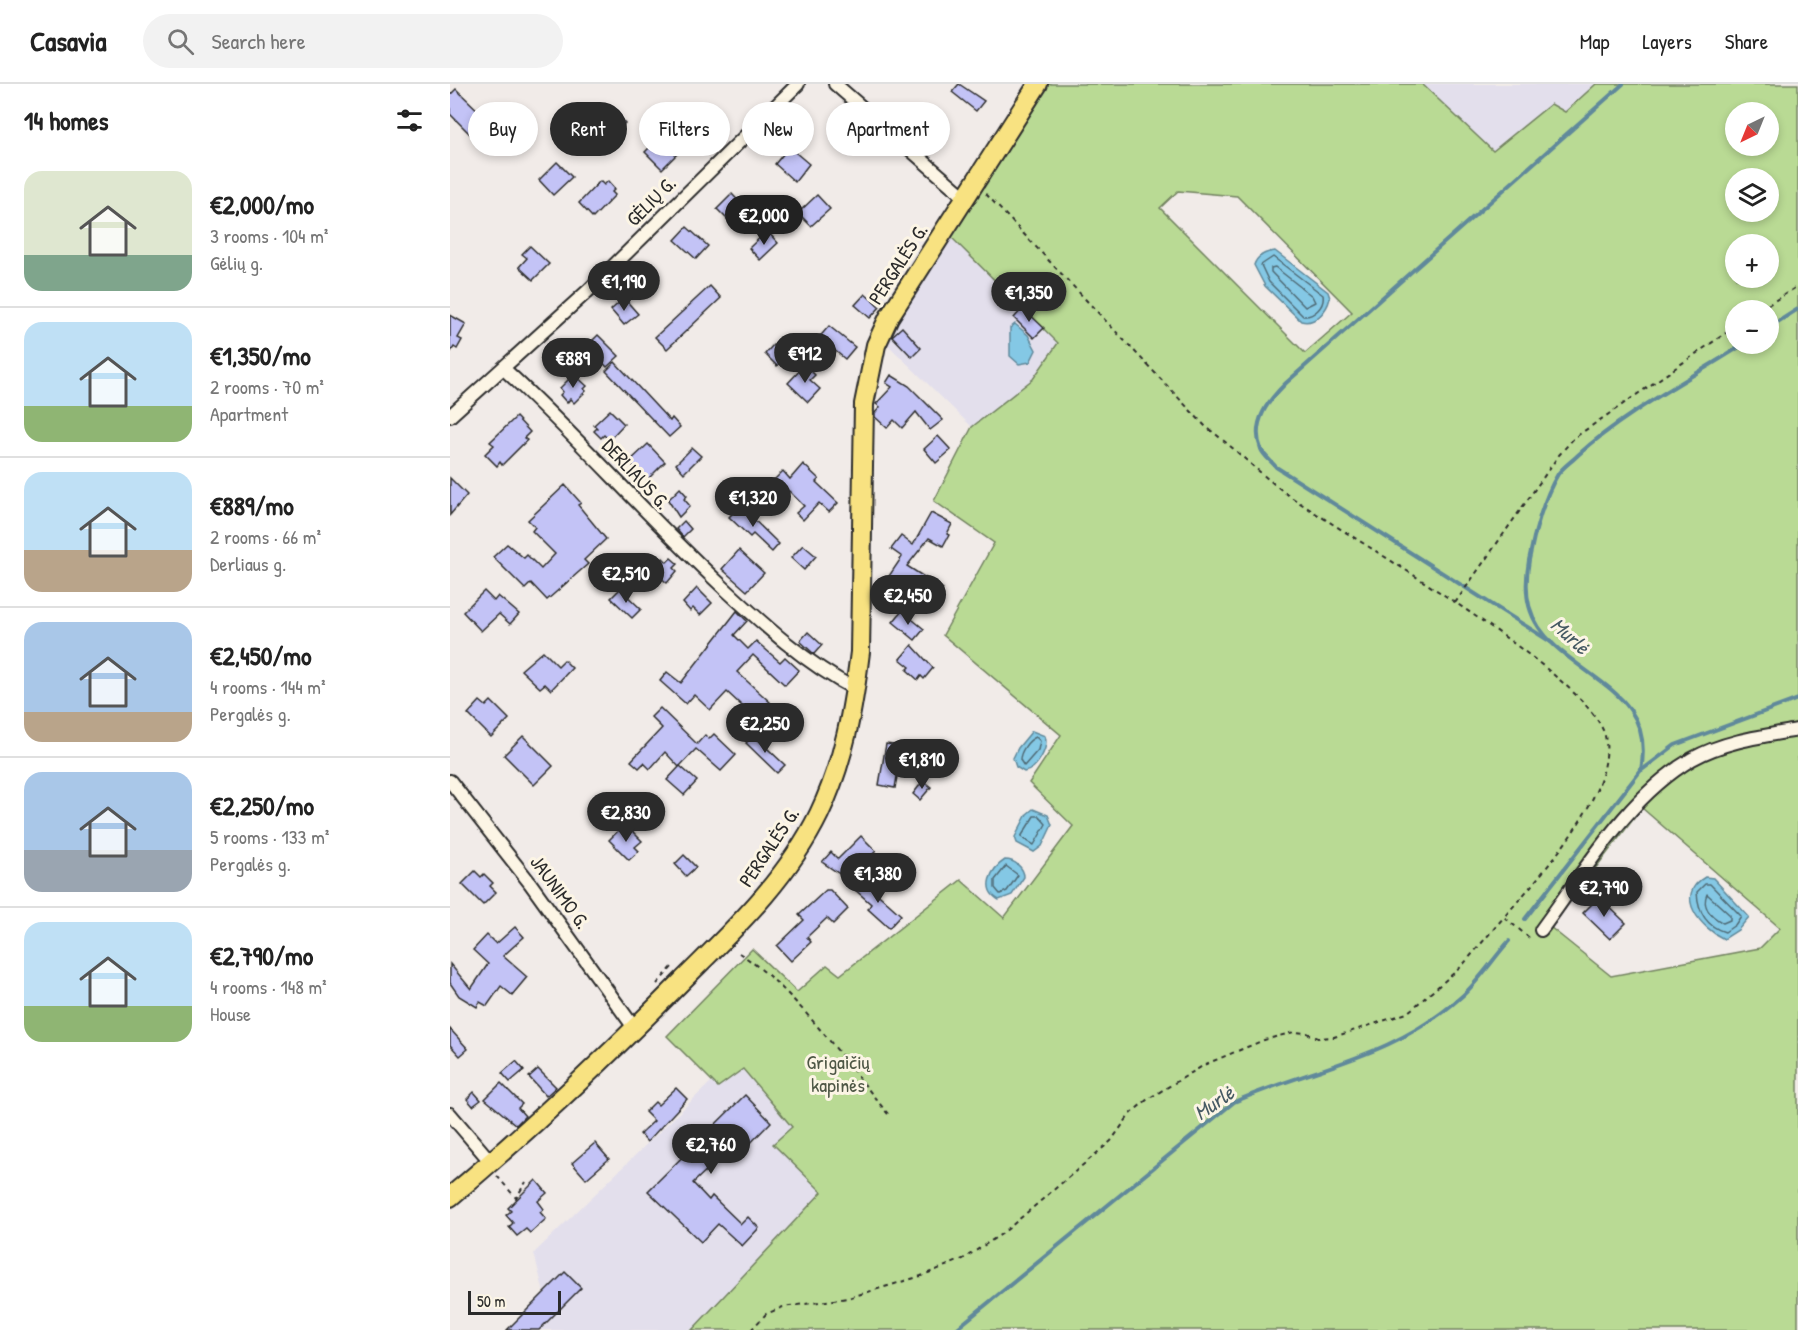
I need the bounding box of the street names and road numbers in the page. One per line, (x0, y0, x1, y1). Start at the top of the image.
street label: GĖLIŲ G. (620, 170, 681, 231)
street label: PERGALĖS G. (862, 218, 934, 309)
street label: DERLIAUS G. (596, 432, 676, 515)
street label: PERGALĖS G. (732, 802, 805, 892)
street label: JAUNIMO G. (525, 849, 596, 934)

